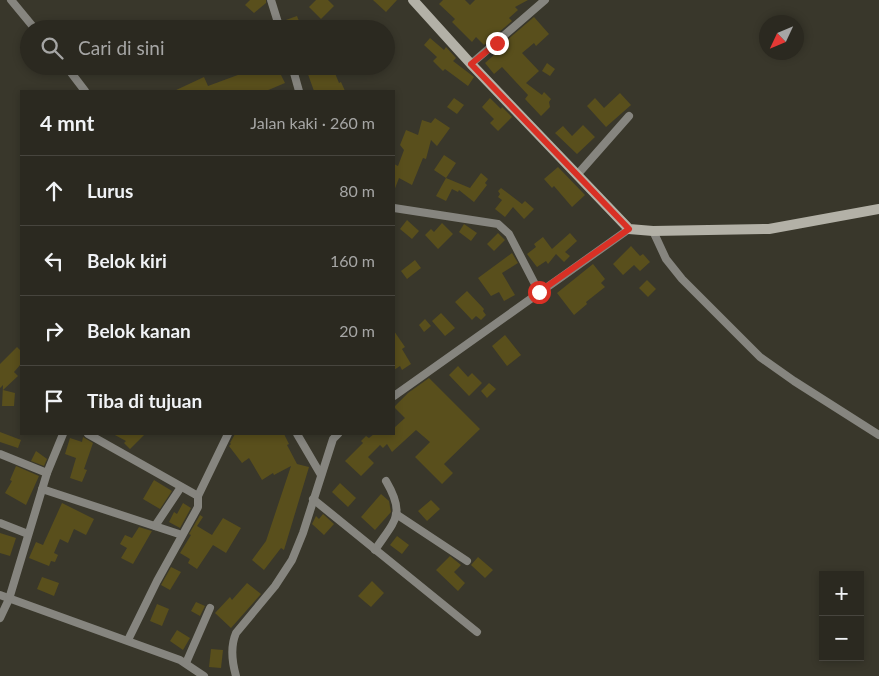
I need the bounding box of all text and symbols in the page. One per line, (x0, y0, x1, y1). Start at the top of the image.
north arrow (759, 15, 804, 60)
search box (20, 20, 395, 75)
route end (486, 32, 509, 55)
icon: search (38, 34, 66, 62)
text: Cari di sini (78, 36, 165, 59)
text: 4 mnt (40, 110, 94, 135)
text: Jalan kaki · 260 m (250, 113, 375, 132)
icon: ahead (40, 177, 68, 205)
text: Lurus (87, 179, 133, 202)
text: 80 m (339, 181, 375, 200)
icon: left (40, 247, 68, 275)
text: Belok kiri (87, 249, 167, 272)
text: 160 m (330, 251, 375, 270)
route start (528, 281, 551, 304)
icon: right (40, 317, 68, 345)
text: Belok kanan (87, 319, 191, 342)
text: 20 m (339, 321, 375, 340)
icon: arrive (40, 387, 68, 415)
text: Tiba di tujuan (87, 389, 202, 412)
map controls (819, 571, 864, 661)
button: + (819, 571, 864, 616)
button: − (819, 616, 864, 661)

